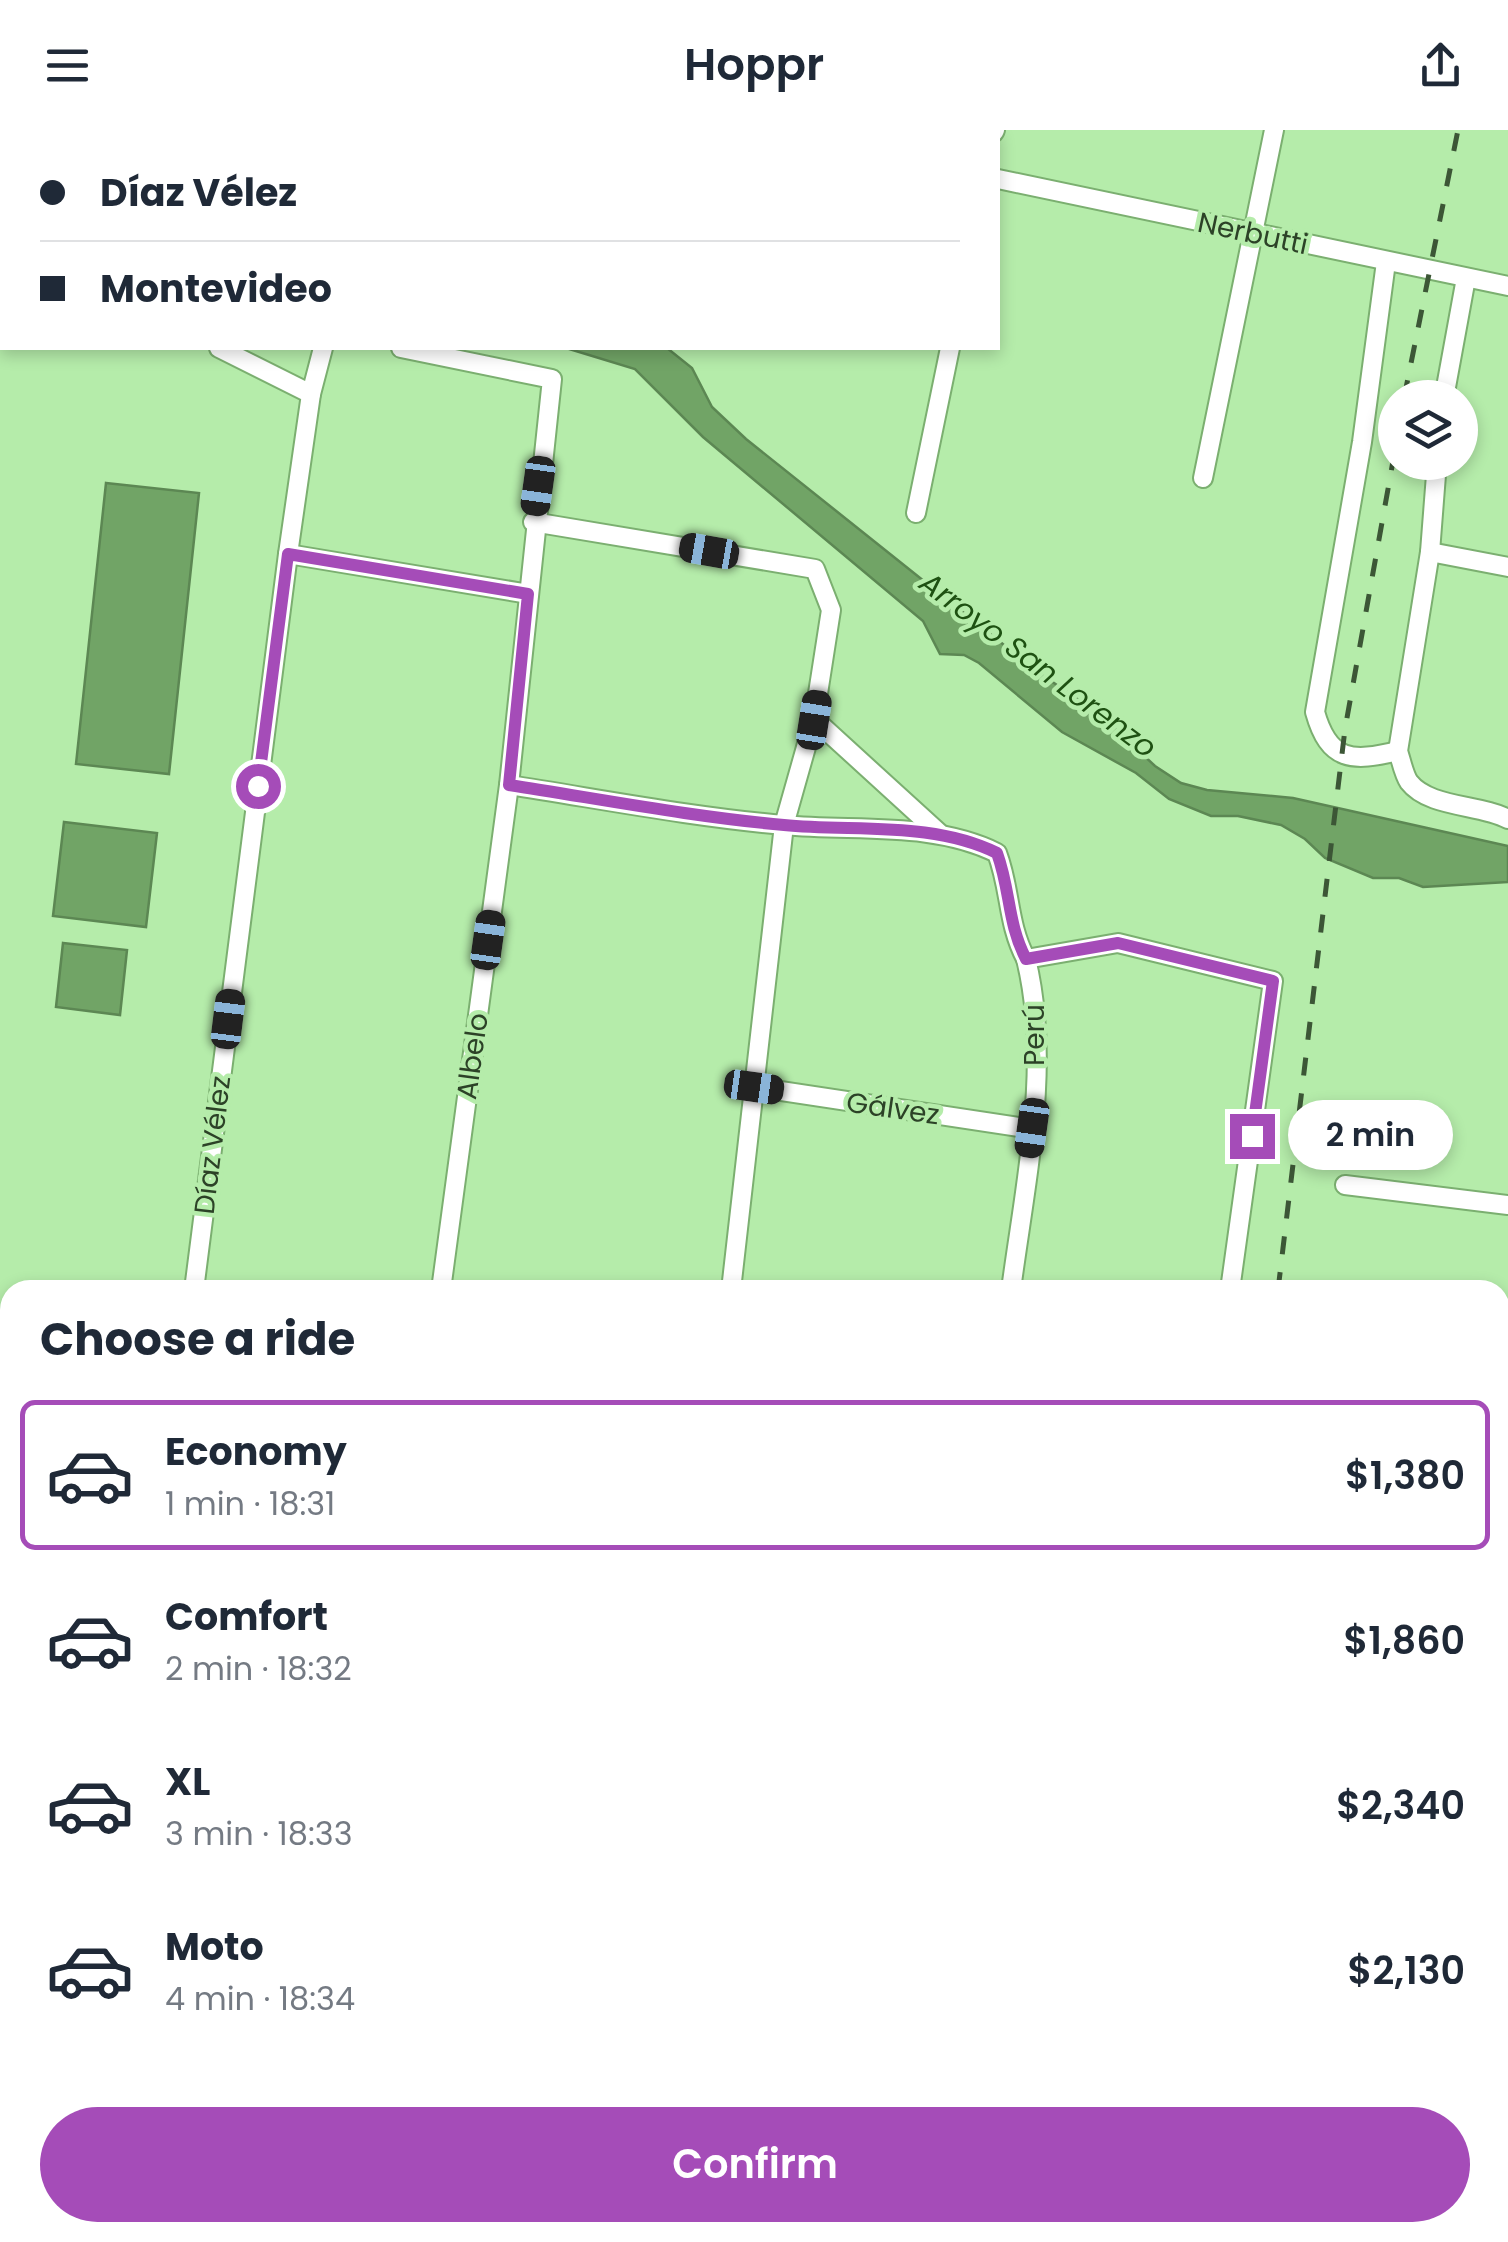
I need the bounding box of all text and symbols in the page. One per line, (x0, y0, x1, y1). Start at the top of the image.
text: Hoppr (684, 33, 824, 96)
icon: menu (40, 38, 95, 93)
icon: share (1413, 38, 1468, 93)
text: Díaz Vélez (100, 166, 297, 219)
street label: Nerbutti (1194, 203, 1312, 264)
text: Montevideo (100, 262, 332, 315)
map controls (1378, 380, 1478, 480)
button: layers (1378, 380, 1478, 480)
car (519, 454, 557, 518)
car (677, 531, 741, 571)
water label: Arroyo San Lorenzo (910, 561, 1166, 768)
car (794, 688, 834, 752)
route start (236, 764, 281, 809)
car (469, 908, 507, 972)
car (209, 987, 247, 1051)
street label: Perú (1015, 1004, 1054, 1066)
street label: Albelo (447, 1010, 498, 1102)
car (722, 1068, 786, 1106)
street label: Díaz Vélez (185, 1074, 240, 1216)
street label: Gálvez (844, 1083, 942, 1134)
car (1013, 1096, 1051, 1160)
callout: 2 min (1287, 1101, 1452, 1171)
text: 2 min (1326, 1112, 1415, 1157)
route end (1230, 1114, 1275, 1159)
text: Choose a ride (40, 1308, 355, 1371)
text: Economy (165, 1425, 347, 1478)
icon: car (45, 1430, 135, 1520)
text: $1,380 (1345, 1449, 1465, 1502)
text: 1 min · 18:31 (165, 1481, 335, 1526)
text: Comfort (165, 1590, 328, 1643)
icon: car (45, 1595, 135, 1685)
text: $1,860 (1343, 1614, 1465, 1667)
text: 2 min · 18:32 (165, 1646, 352, 1691)
text: XL (165, 1755, 210, 1808)
icon: car (45, 1760, 135, 1850)
text: $2,340 (1336, 1779, 1465, 1832)
text: 3 min · 18:33 (165, 1811, 353, 1856)
text: Moto (165, 1920, 264, 1973)
icon: car (45, 1925, 135, 2015)
text: $2,130 (1348, 1944, 1465, 1997)
text: 4 min · 18:34 (165, 1976, 355, 2021)
button: Confirm (40, 2107, 1470, 2222)

